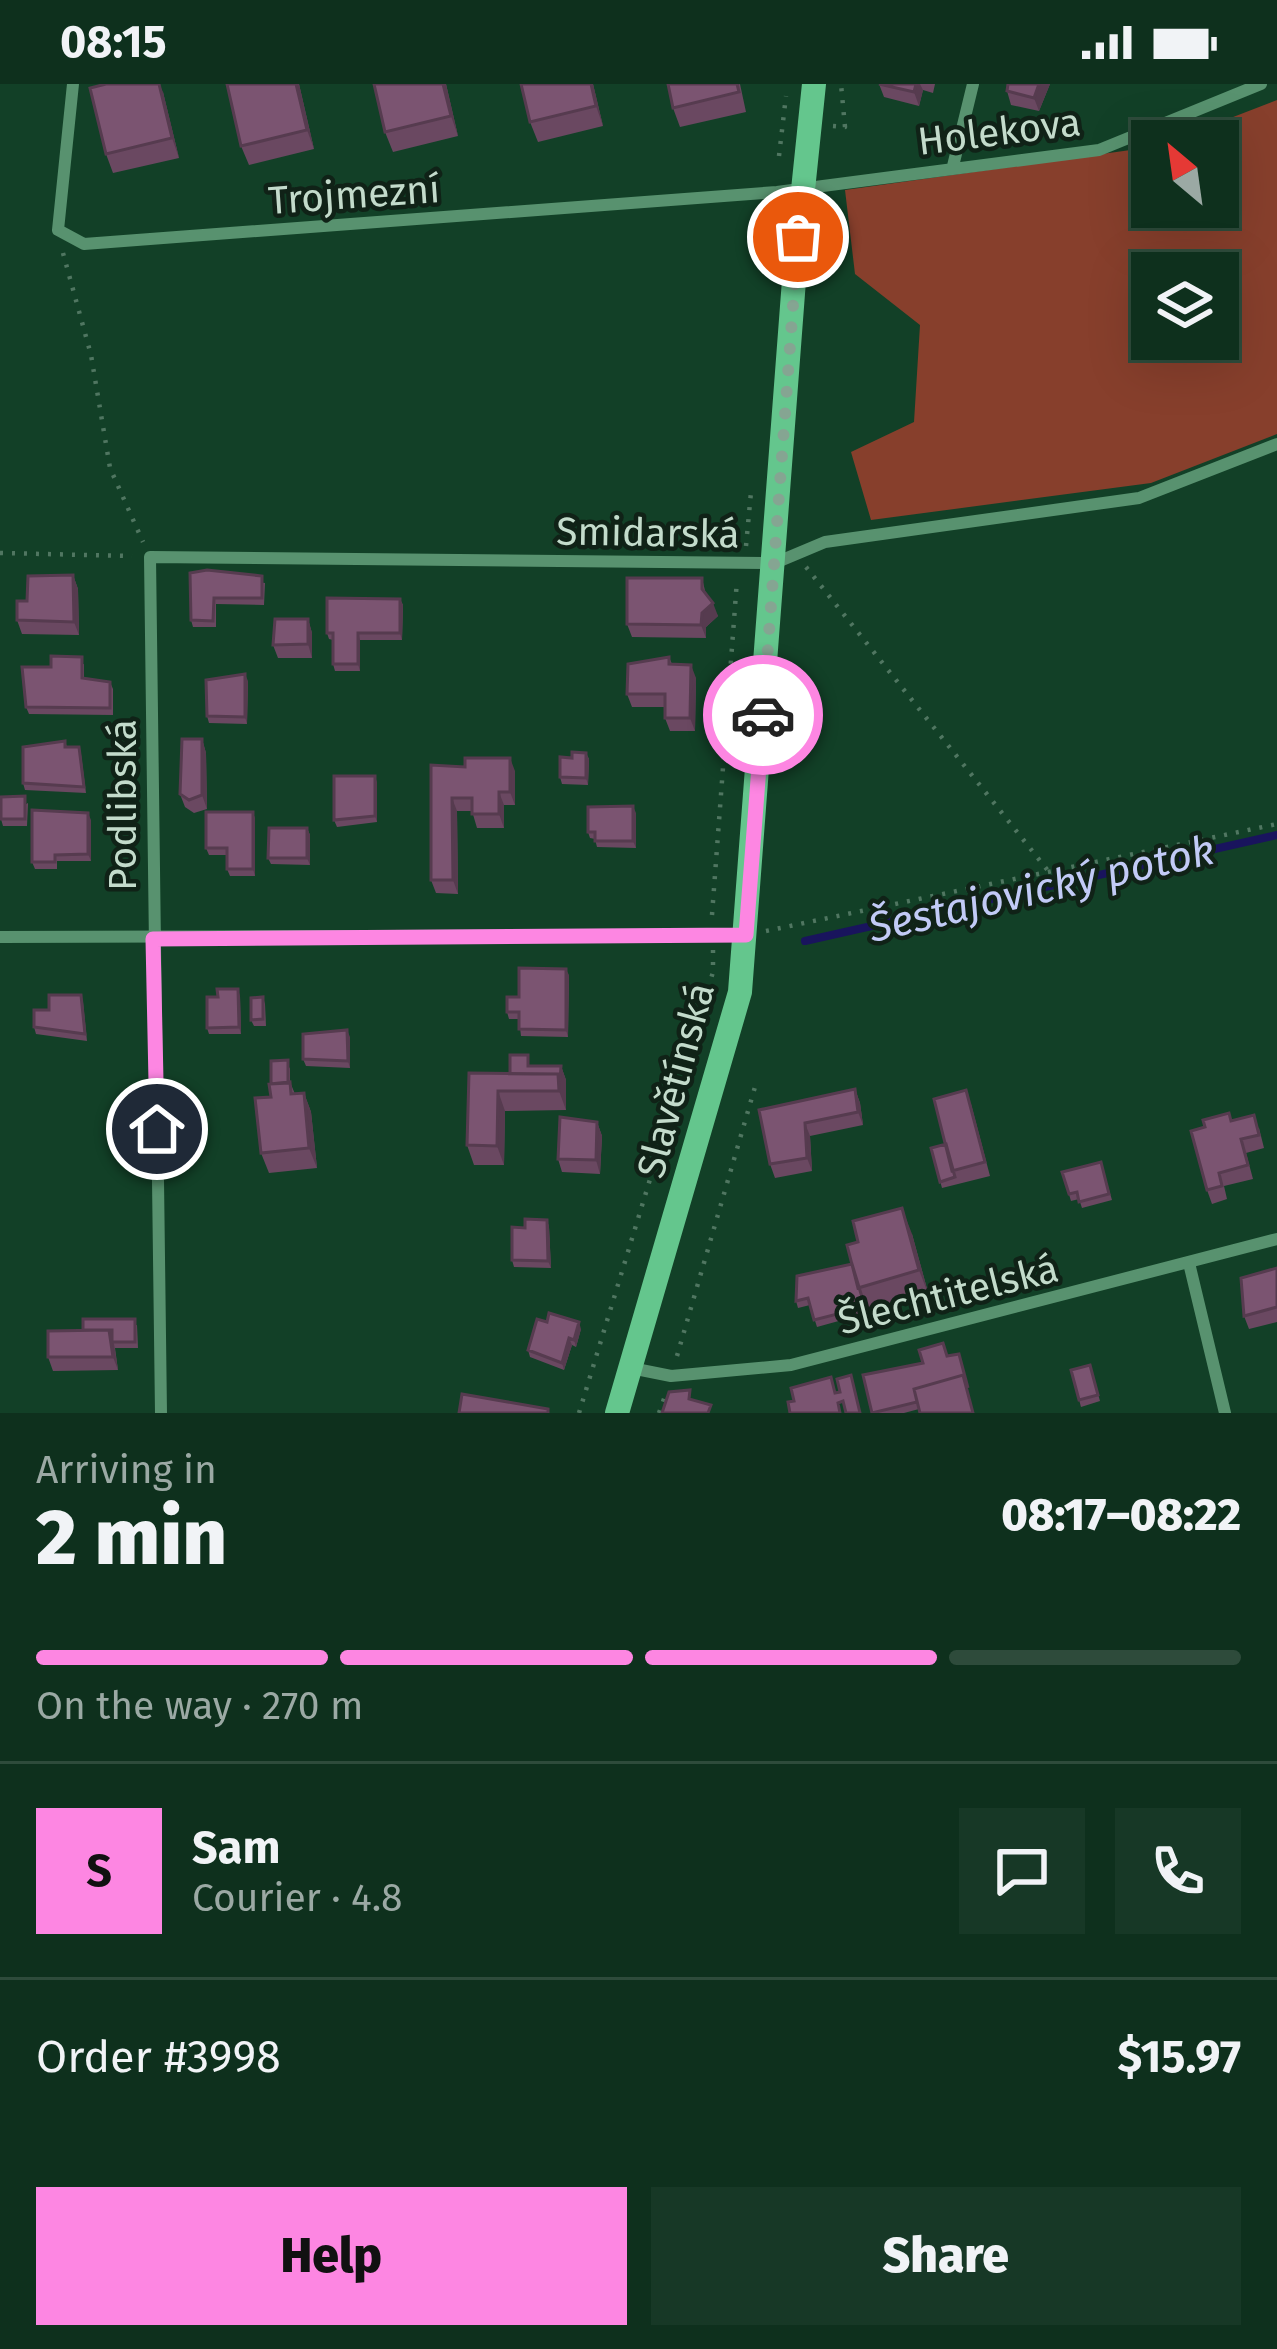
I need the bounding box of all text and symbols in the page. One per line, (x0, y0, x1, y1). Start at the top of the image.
text: 08:15 (60, 15, 167, 69)
street label: Holekova (915, 99, 1083, 165)
north arrow (1131, 120, 1239, 228)
map controls (1131, 120, 1239, 360)
street label: Trojmezní (267, 166, 441, 224)
pin (747, 186, 849, 288)
icon: bag (765, 204, 831, 270)
button: layers (1131, 252, 1239, 360)
street label: Smidarská (556, 508, 740, 558)
courier (703, 655, 823, 775)
icon: car (730, 682, 796, 748)
street label: Podlibská (100, 719, 146, 891)
water label: Šestajovický potok (862, 825, 1219, 953)
street label: Slavětínská (628, 978, 724, 1183)
pin (106, 1078, 208, 1180)
icon: home (124, 1096, 190, 1162)
street label: Šlechtitelská (833, 1244, 1063, 1345)
text: Arriving in (36, 1447, 217, 1493)
text: 08:17–08:22 (1001, 1488, 1241, 1542)
text: 2 min (36, 1491, 227, 1585)
text: On the way · 270 m (36, 1683, 363, 1729)
button: chat (959, 1808, 1085, 1934)
button: phone (1115, 1808, 1241, 1934)
text: Sam (192, 1821, 280, 1875)
text: S (86, 1844, 112, 1898)
text: Courier · 4.8 (192, 1875, 403, 1921)
text: Order #3998 (36, 2030, 281, 2084)
text: $15.97 (1117, 2030, 1241, 2084)
button: Help (36, 2187, 627, 2325)
button: Share (651, 2187, 1241, 2325)

